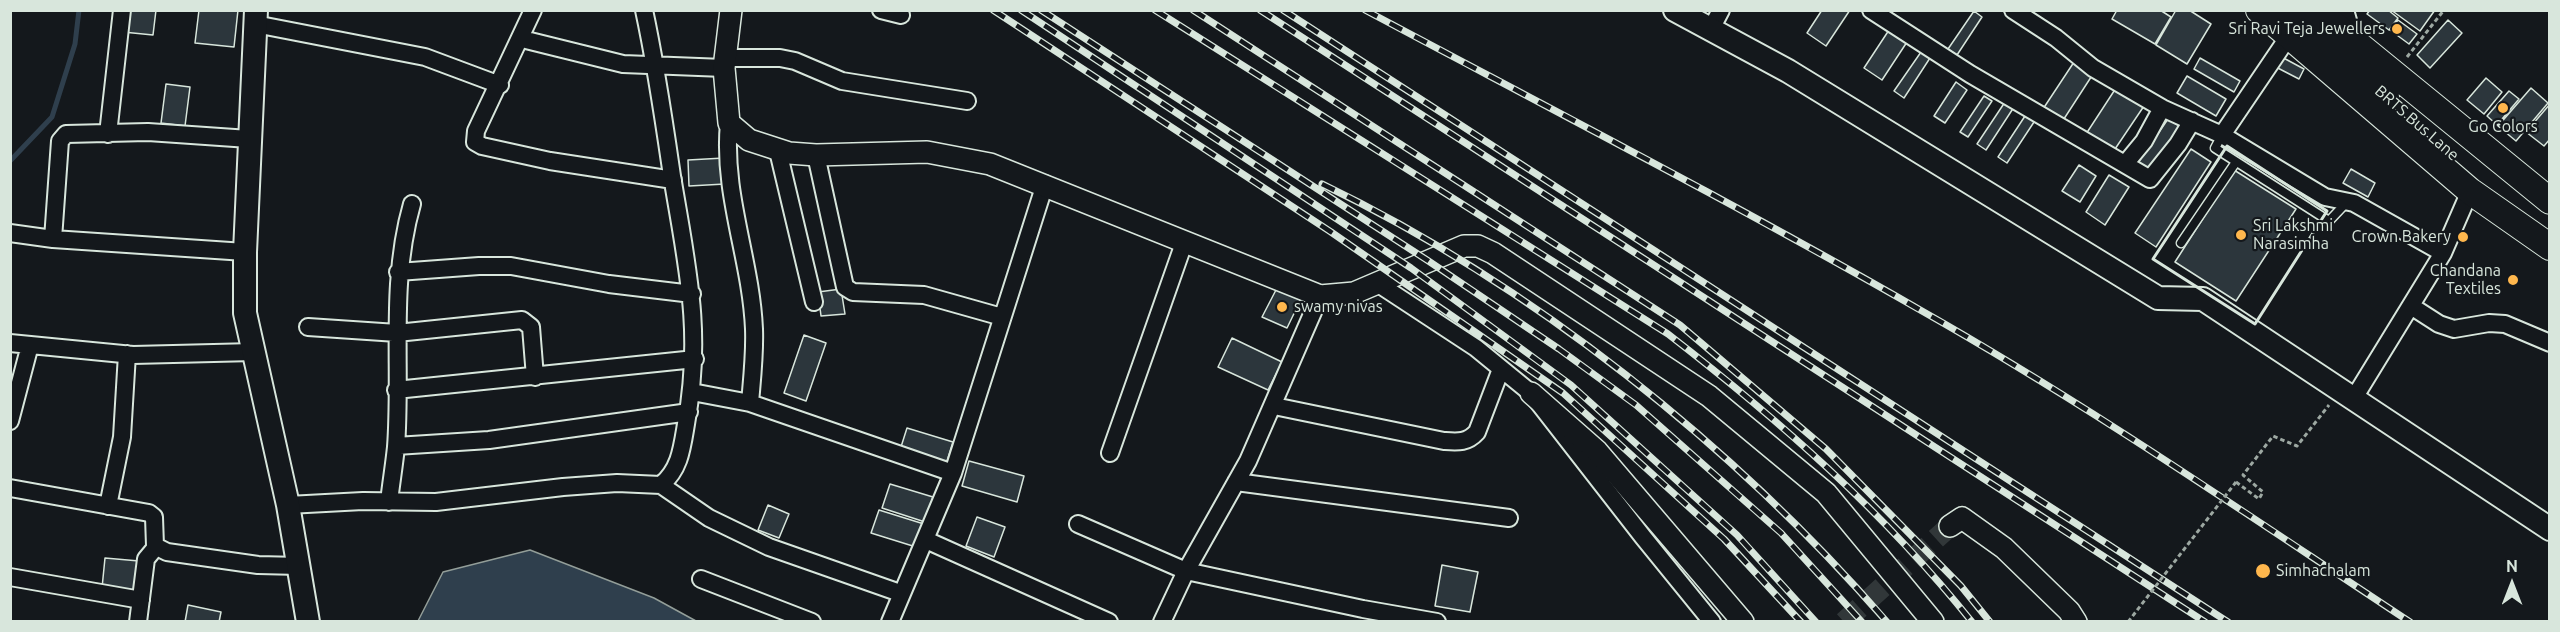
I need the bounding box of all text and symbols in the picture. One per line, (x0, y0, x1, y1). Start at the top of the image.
place label: Sri Ravi Teja Jewellers (2229, 19, 2385, 39)
marker: Sri Ravi Teja Jewellers (2390, 22, 2404, 36)
street label: BRTS Bus Lane (2371, 81, 2463, 165)
marker: Go Colors (2496, 101, 2510, 115)
place label: Go Colors (2468, 117, 2538, 137)
place label: Sri Lakshmi Narasimha (2253, 216, 2333, 254)
place label: Crown Bakery (2351, 227, 2451, 247)
marker: Sri Lakshmi Narasimha (2234, 228, 2248, 242)
marker: Crown Bakery (2456, 230, 2470, 244)
place label: Chandana Textiles (2430, 261, 2501, 299)
marker: Chandana Textiles (2506, 273, 2520, 287)
place label: swamy nivas (1294, 297, 1383, 317)
marker: swamy nivas (1275, 300, 1289, 314)
north arrow (2482, 554, 2542, 614)
text: N (2506, 557, 2518, 575)
place label: Simhachalam (2276, 561, 2370, 581)
marker: Simhachalam (2254, 562, 2272, 580)

